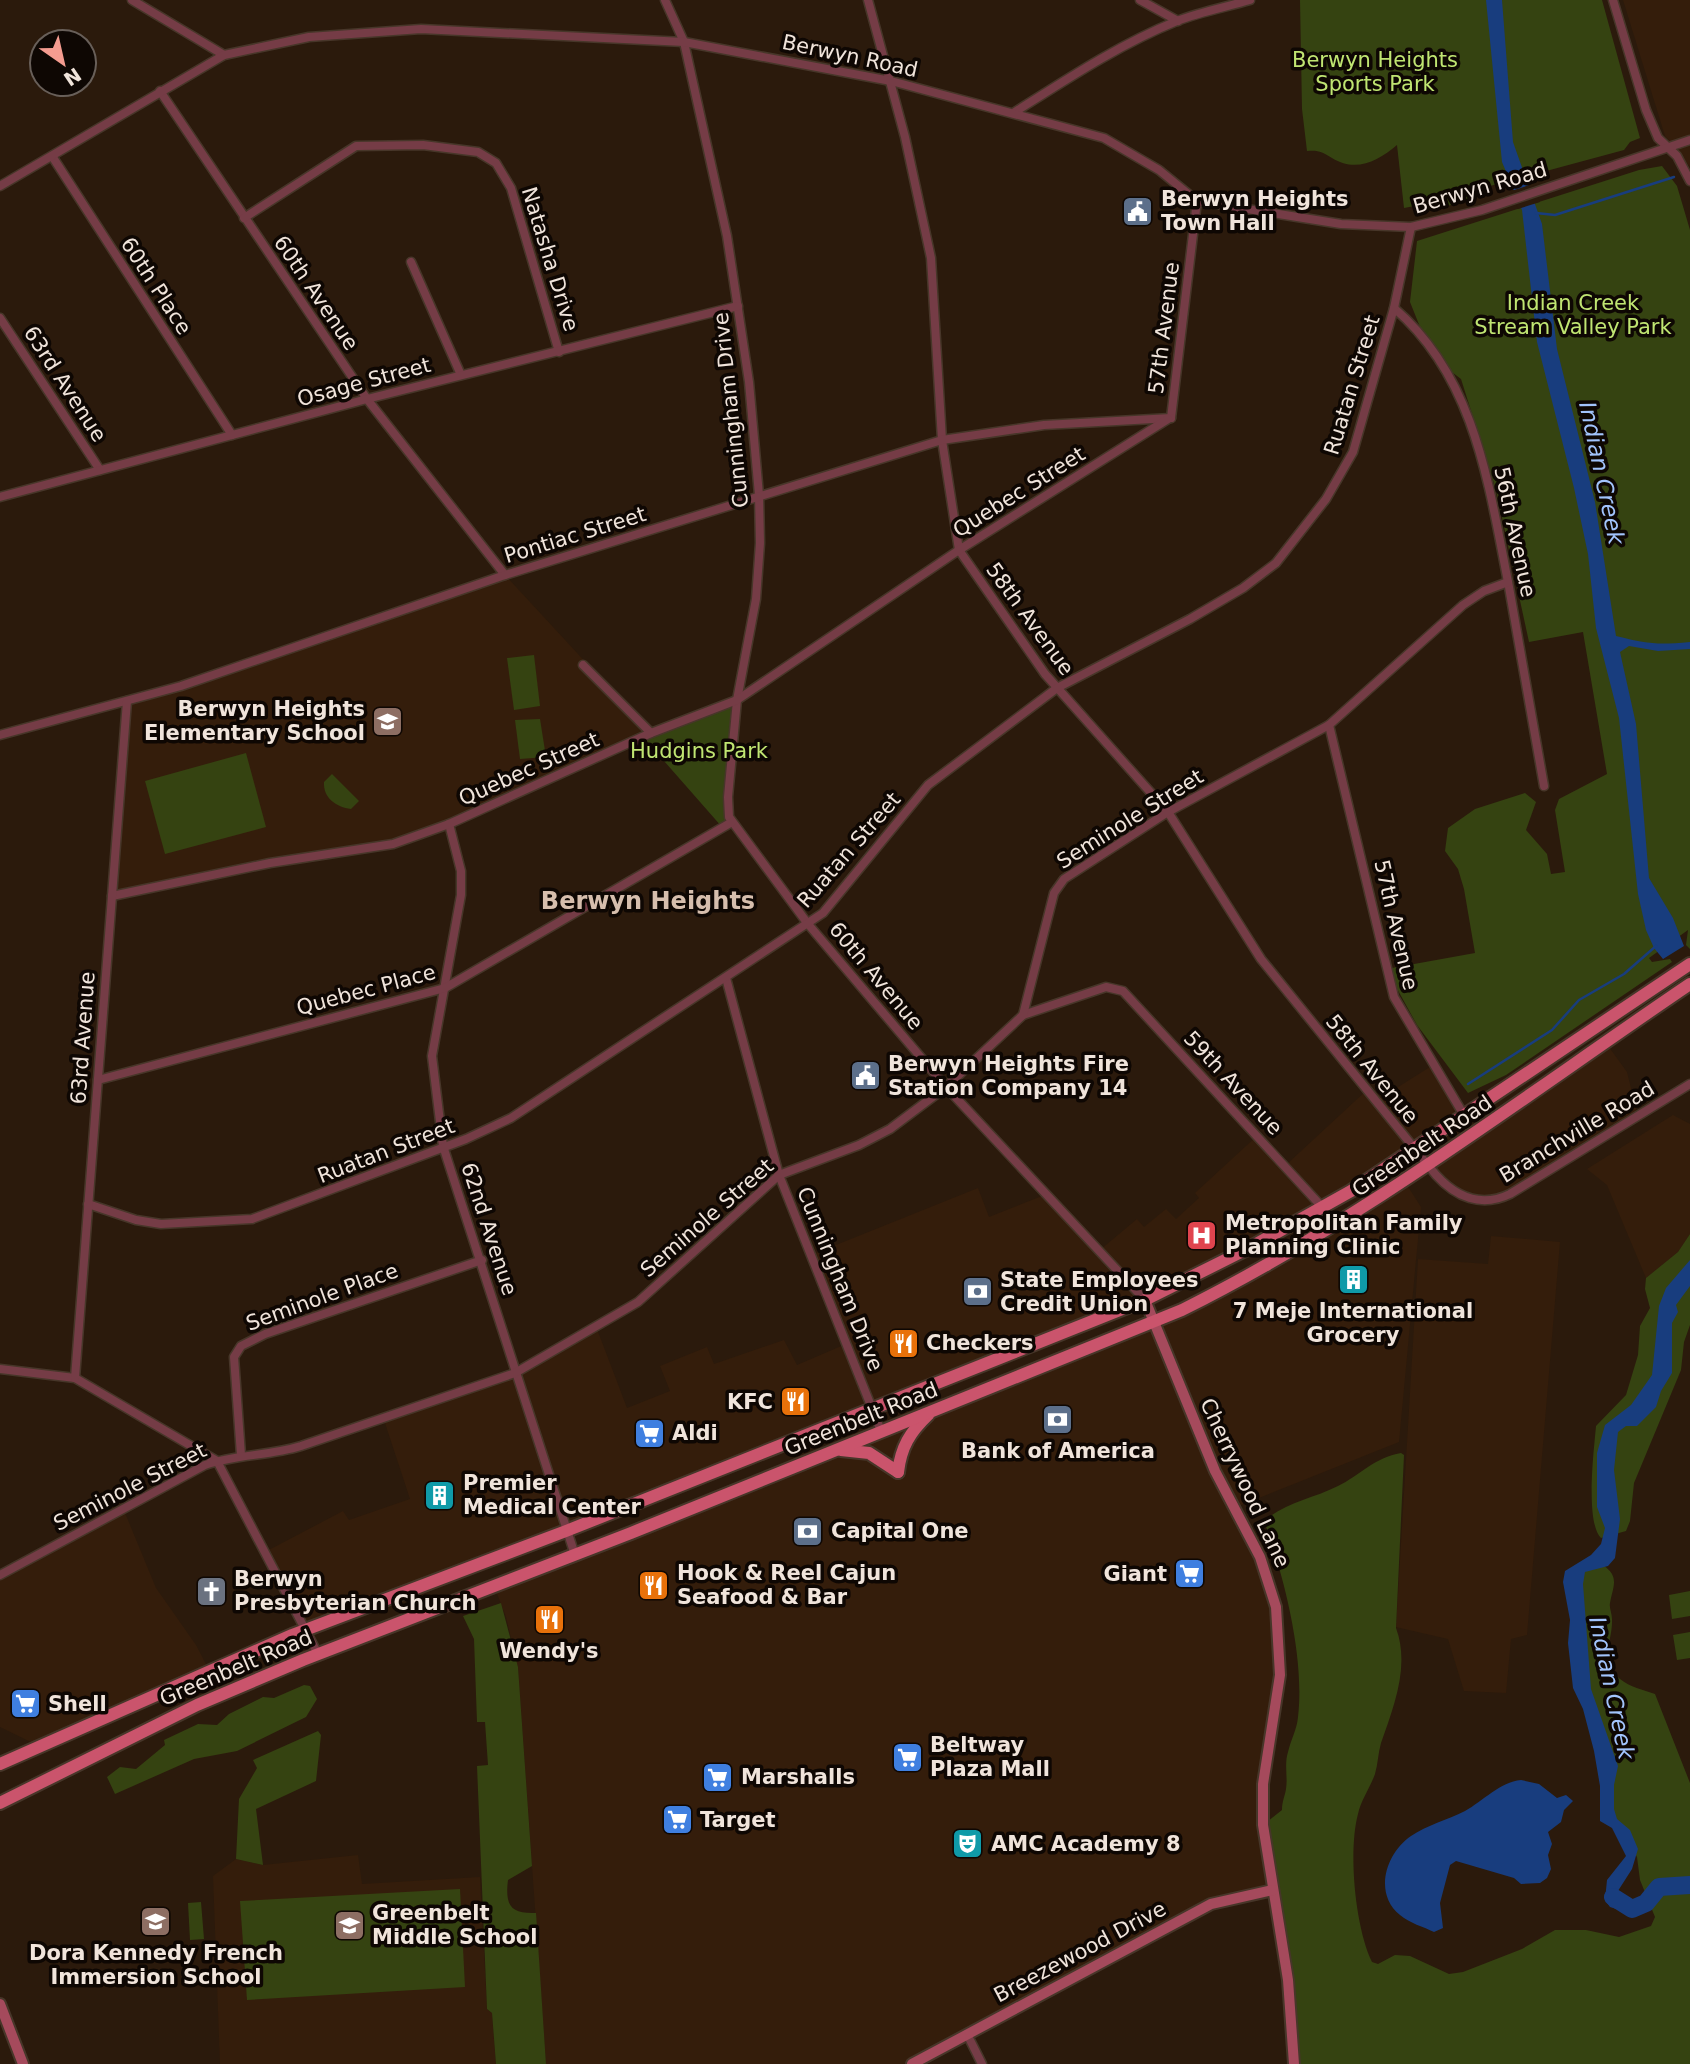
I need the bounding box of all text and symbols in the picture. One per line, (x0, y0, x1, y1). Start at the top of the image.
north arrow (28, 28, 98, 98)
street label: Berwyn Road (780, 30, 920, 82)
park label: Berwyn Heights Sports Park (1292, 48, 1458, 96)
text: N (60, 64, 85, 91)
street label: Berwyn Road (1410, 157, 1550, 219)
street label: Natasha Drive (517, 184, 583, 334)
place label: Berwyn Heights Town Hall (1161, 187, 1349, 235)
public building icon: Berwyn Heights Town Hall (1121, 194, 1155, 228)
street label: 60th Avenue (269, 231, 363, 355)
street label: 60th Place (116, 233, 196, 339)
street label: 57th Avenue (1144, 261, 1184, 395)
park label: Indian Creek Stream Valley Park (1474, 291, 1673, 339)
street label: Cunningham Drive (709, 311, 753, 509)
street label: Ruatan Street (1319, 312, 1385, 458)
street label: 63rd Avenue (19, 322, 111, 446)
street label: Osage Street (295, 353, 433, 411)
water label: Indian Creek (1574, 399, 1630, 548)
street label: Quebec Street (949, 442, 1089, 542)
street label: 56th Avenue (1489, 464, 1541, 600)
street label: Pontiac Street (501, 502, 649, 568)
street label: 58th Avenue (981, 558, 1079, 680)
place label: Berwyn Heights Elementary School (144, 697, 365, 745)
school or university icon: Berwyn Heights Elementary School (371, 704, 405, 738)
street label: Quebec Street (455, 727, 603, 811)
park label: Hudgins Park (630, 739, 769, 763)
street label: Seminole Street (1052, 764, 1208, 874)
street label: Ruatan Street (792, 788, 906, 912)
street label: 57th Avenue (1369, 858, 1423, 992)
district label: Berwyn Heights (541, 887, 755, 915)
street label: 60th Avenue (824, 917, 928, 1035)
street label: Quebec Place (294, 960, 438, 1020)
street label: 63rd Avenue (66, 971, 100, 1105)
street label: 58th Avenue (1321, 1010, 1423, 1128)
street label: 59th Avenue (1179, 1026, 1287, 1140)
place label: Berwyn Heights Fire Station Company 14 (888, 1052, 1129, 1100)
public building icon: Berwyn Heights Fire Station Company 14 (848, 1059, 882, 1093)
street label: Branchville Road (1495, 1076, 1659, 1188)
street label: Greenbelt Road (1348, 1090, 1496, 1202)
street label: Ruatan Street (314, 1114, 458, 1188)
street label: Seminole Street (636, 1154, 778, 1282)
street label: 62nd Avenue (456, 1160, 522, 1298)
street label: Cunningham Drive (792, 1183, 888, 1375)
place label: Metropolitan Family Planning Clinic (1225, 1211, 1463, 1259)
hospital icon: Metropolitan Family Planning Clinic (1185, 1218, 1219, 1252)
street label: Seminole Place (243, 1258, 401, 1336)
building icon: 7 Meje International Grocery (1336, 1262, 1370, 1296)
place label: State Employees Credit Union (1000, 1268, 1199, 1316)
bank icon: State Employees Credit Union (960, 1275, 994, 1309)
place label: 7 Meje International Grocery (1233, 1299, 1473, 1347)
restaurant icon: Checkers (886, 1326, 920, 1360)
place label: Checkers (926, 1331, 1034, 1355)
street label: Greenbelt Road (781, 1377, 941, 1461)
restaurant icon: KFC (779, 1385, 813, 1419)
place label: KFC (727, 1390, 773, 1414)
street label: Cherrywood Lane (1195, 1395, 1295, 1571)
bank icon: Bank of America (1041, 1402, 1075, 1436)
supermarket icon: Aldi (632, 1416, 666, 1450)
place label: Aldi (672, 1421, 718, 1445)
street label: Seminole Street (50, 1438, 210, 1536)
place label: Bank of America (961, 1439, 1155, 1463)
place label: Premier Medical Center (463, 1471, 641, 1519)
building icon: Premier Medical Center (423, 1478, 457, 1512)
bank icon: Capital One (791, 1514, 825, 1548)
place label: Capital One (831, 1519, 969, 1543)
supermarket icon: Giant (1173, 1557, 1207, 1591)
place label: Hook & Reel Cajun Seafood & Bar (677, 1561, 896, 1609)
place label: Giant (1103, 1562, 1167, 1586)
place label: Berwyn Presbyterian Church (234, 1567, 477, 1615)
restaurant icon: Hook & Reel Cajun Seafood & Bar (637, 1568, 671, 1602)
church icon: Berwyn Presbyterian Church (194, 1574, 228, 1608)
restaurant icon: Wendy's (532, 1602, 566, 1636)
water label: Indian Creek (1584, 1614, 1640, 1763)
street label: Greenbelt Road (156, 1625, 316, 1711)
place label: Wendy's (499, 1639, 599, 1663)
supermarket icon: Shell (8, 1687, 42, 1721)
place label: Shell (48, 1692, 107, 1716)
place label: Beltway Plaza Mall (930, 1733, 1050, 1781)
supermarket icon: Beltway Plaza Mall (890, 1740, 924, 1774)
supermarket icon: Marshalls (701, 1760, 735, 1794)
place label: Marshalls (741, 1765, 855, 1789)
supermarket icon: Target (660, 1803, 694, 1837)
place label: Target (700, 1808, 775, 1832)
theatre icon: AMC Academy 8 (951, 1827, 985, 1861)
place label: AMC Academy 8 (991, 1832, 1181, 1856)
street label: Breezewood Drive (990, 1897, 1170, 2007)
place label: Greenbelt Middle School (372, 1901, 538, 1949)
school or university icon: Dora Kennedy French Immersion School (139, 1904, 173, 1938)
school or university icon: Greenbelt Middle School (332, 1908, 366, 1942)
place label: Dora Kennedy French Immersion School (29, 1941, 283, 1989)

